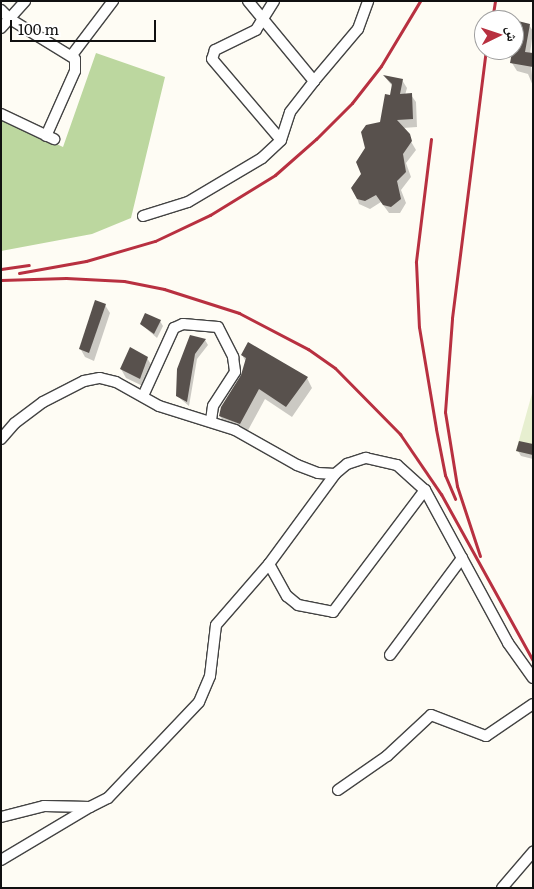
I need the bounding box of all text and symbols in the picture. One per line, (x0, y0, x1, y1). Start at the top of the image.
scale bar (12, 10, 159, 42)
north arrow (474, 10, 524, 60)
text: 100 m (18, 17, 59, 40)
text: ش (502, 26, 523, 42)

